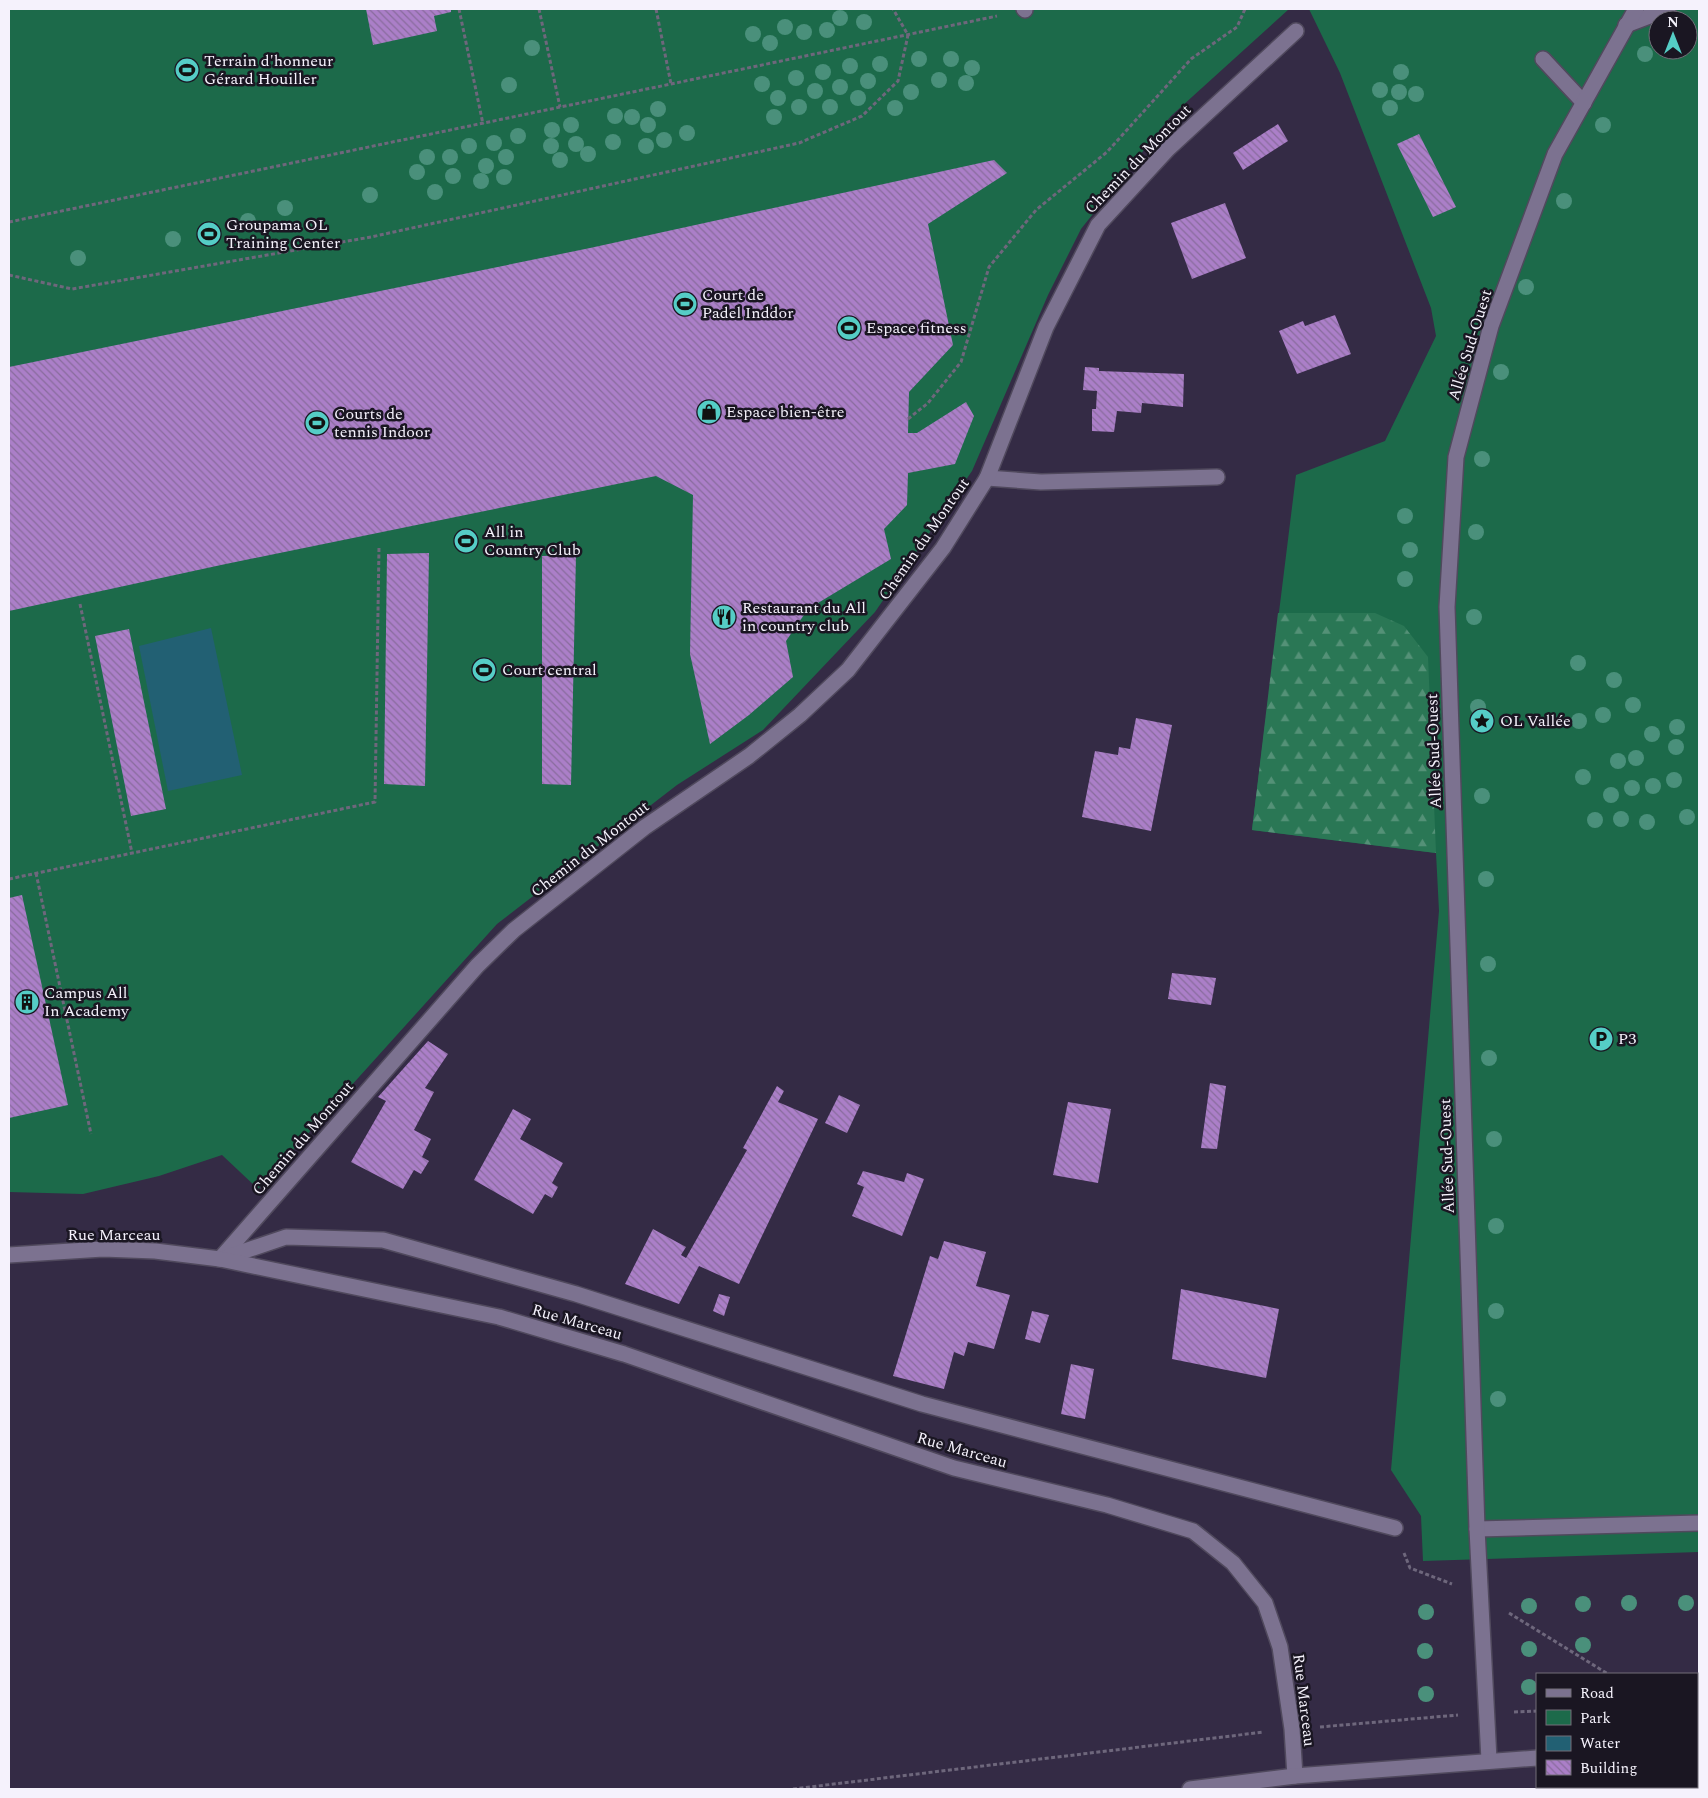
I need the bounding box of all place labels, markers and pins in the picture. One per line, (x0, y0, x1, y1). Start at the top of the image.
place label: Terrain d'honneur Gérard Houiller (204, 49, 333, 91)
sports icon: Terrain d'honneur Gérard Houiller (174, 57, 200, 83)
place label: Groupama OL Training Center (226, 213, 340, 255)
sports icon: Groupama OL Training Center (196, 221, 222, 247)
place label: Court de Padel Inddor (702, 283, 794, 325)
sports icon: Court de Padel Inddor (672, 291, 698, 317)
sports icon: Espace fitness (836, 315, 862, 341)
place label: Espace fitness (866, 316, 967, 340)
shop icon: Espace bien-être (696, 399, 722, 425)
place label: Espace bien-être (726, 400, 845, 424)
place label: Courts de tennis Indoor (334, 402, 430, 444)
sports icon: Courts de tennis Indoor (304, 410, 330, 436)
place label: All in Country Club (484, 520, 581, 562)
sports icon: All in Country Club (453, 528, 479, 554)
place label: Restaurant du All in country club (742, 596, 866, 638)
restaurant icon: Restaurant du All in country club (711, 604, 737, 630)
sports icon: Court central (471, 657, 497, 683)
place label: Court central (502, 658, 597, 682)
place icon: OL Vallée (1469, 708, 1495, 734)
place label: OL Vallée (1500, 709, 1571, 733)
place label: Campus All In Academy (44, 981, 130, 1023)
building icon: Campus All In Academy (14, 989, 40, 1015)
parking icon: P3 (1588, 1026, 1614, 1052)
place label: P3 (1618, 1027, 1636, 1051)

